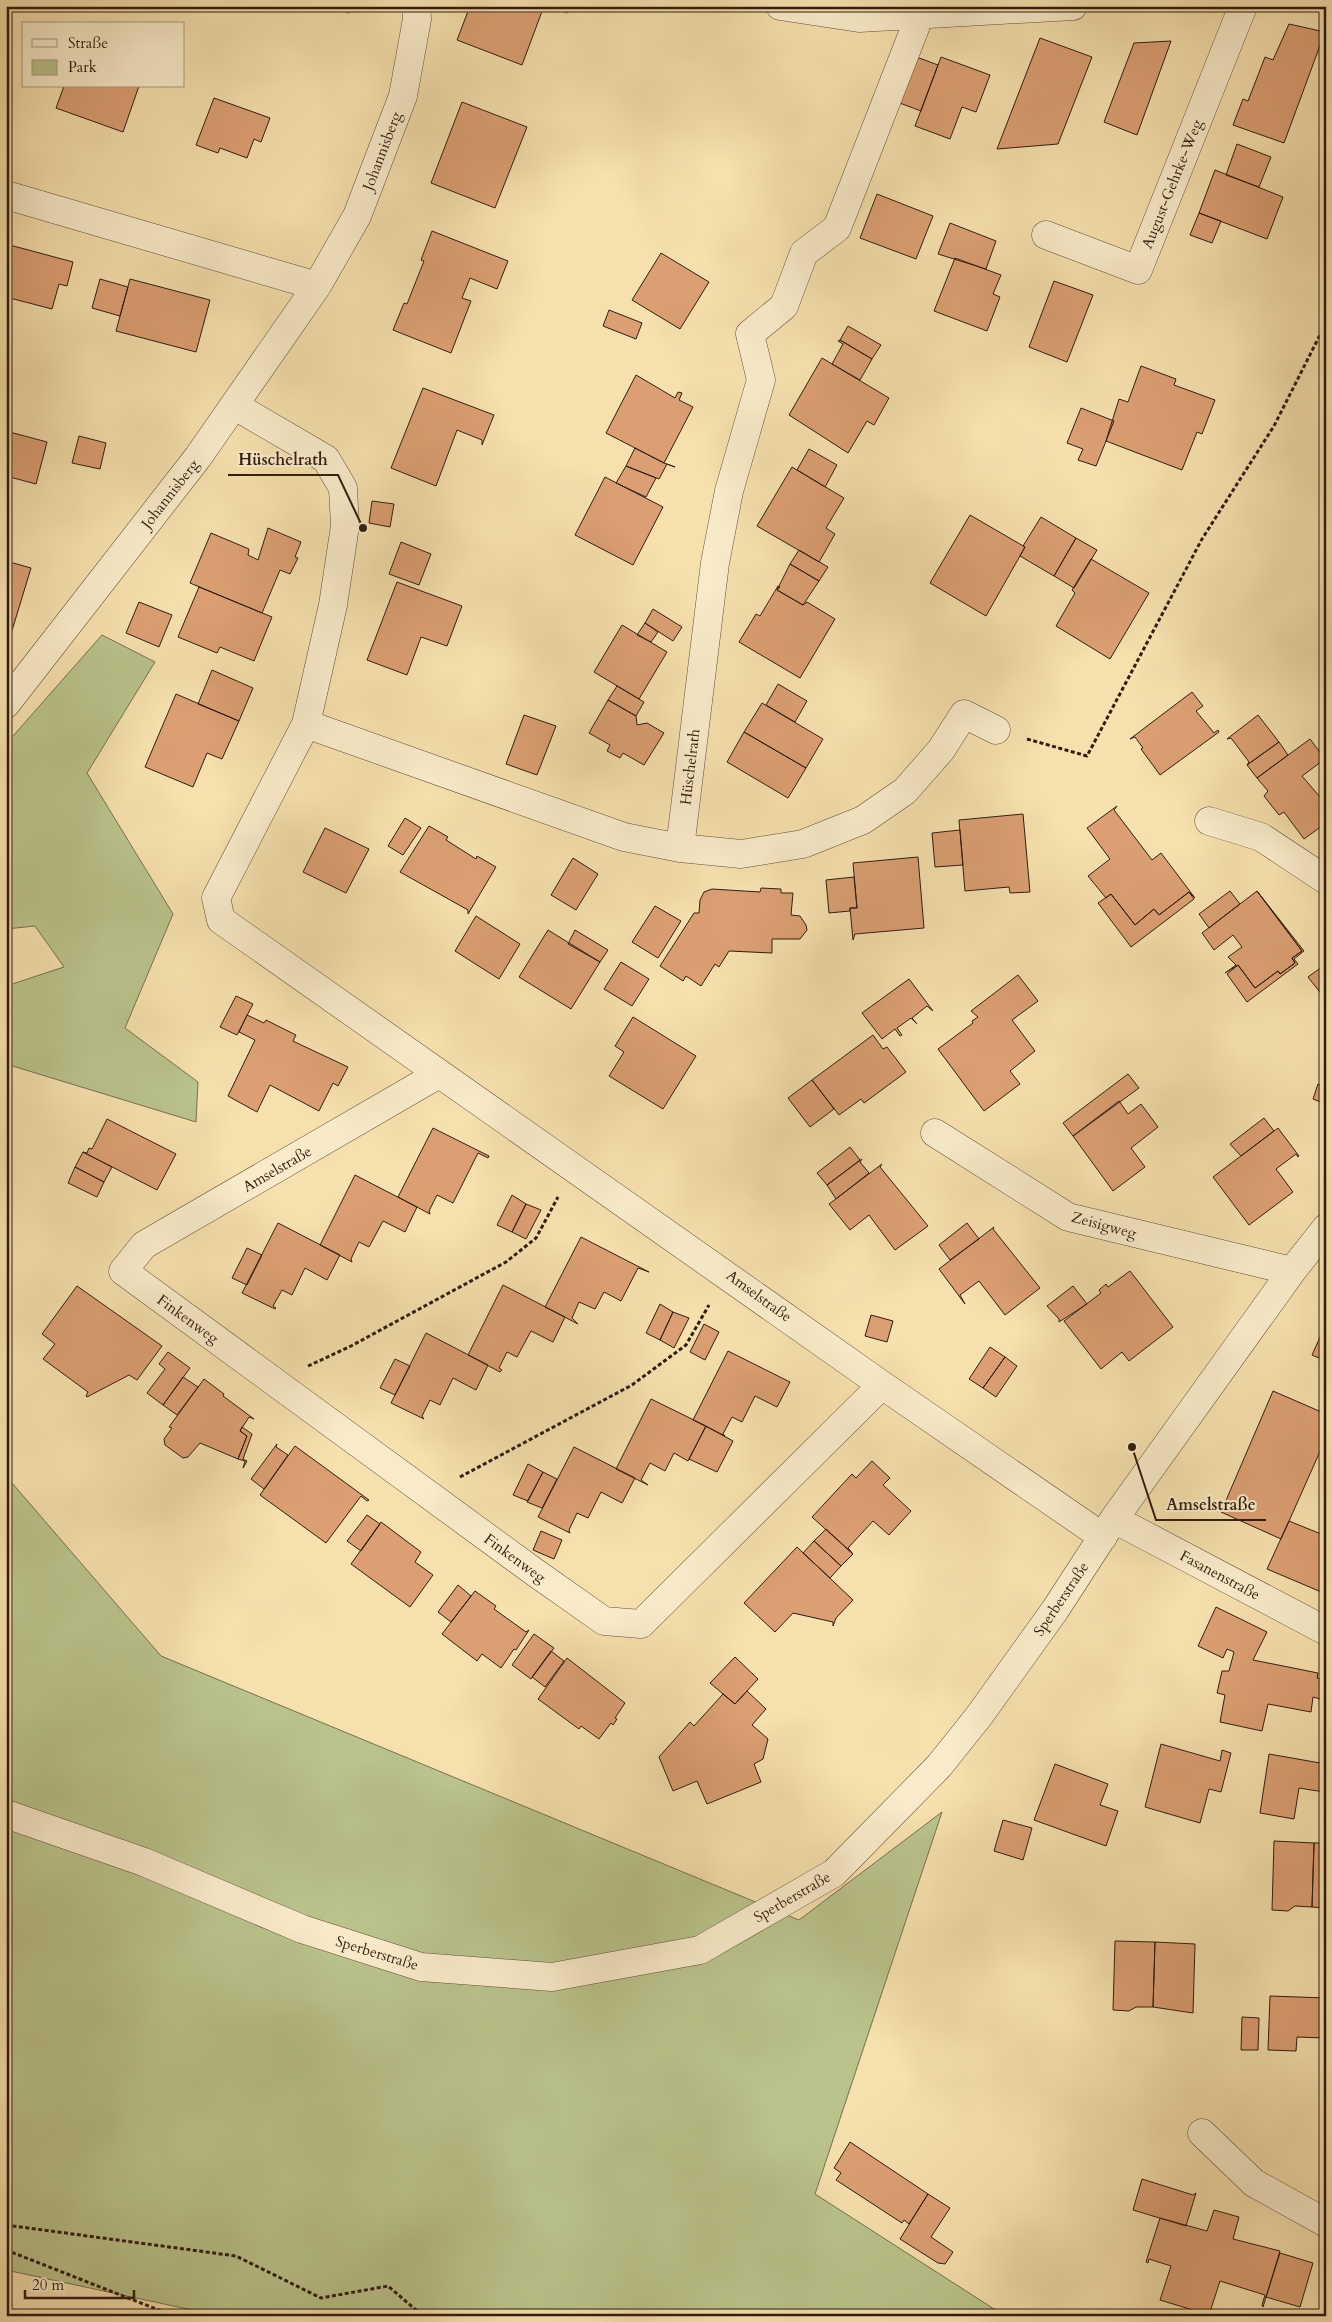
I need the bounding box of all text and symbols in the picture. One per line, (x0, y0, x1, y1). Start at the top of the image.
legend (22, 22, 185, 88)
text: Straße (68, 33, 108, 53)
text: Park (68, 57, 97, 77)
street label: Johannisberg (357, 108, 406, 195)
street label: August-Gehrke-Weg (1137, 116, 1207, 252)
callout: Hüschelrath (228, 444, 338, 475)
text: Hüschelrath (238, 449, 328, 471)
street label: Johannisberg (135, 455, 204, 534)
street label: Hüschelrath (675, 727, 705, 806)
street label: Amselstraße (239, 1141, 315, 1197)
street label: Zeisigweg (1069, 1207, 1139, 1243)
street label: Amselstraße (722, 1265, 796, 1327)
street label: Finkenweg (153, 1290, 223, 1349)
callout: Amselstraße (1156, 1489, 1266, 1520)
text: Amselstraße (1166, 1494, 1256, 1516)
street label: Finkenweg (480, 1529, 550, 1588)
street label: Fasanenstraße (1177, 1546, 1264, 1605)
street label: Sperberstraße (1029, 1558, 1093, 1640)
street label: Sperberstraße (750, 1867, 834, 1927)
street label: Sperberstraße (333, 1931, 421, 1975)
scale bar (25, 2267, 134, 2299)
text: 20 m (32, 2275, 64, 2295)

